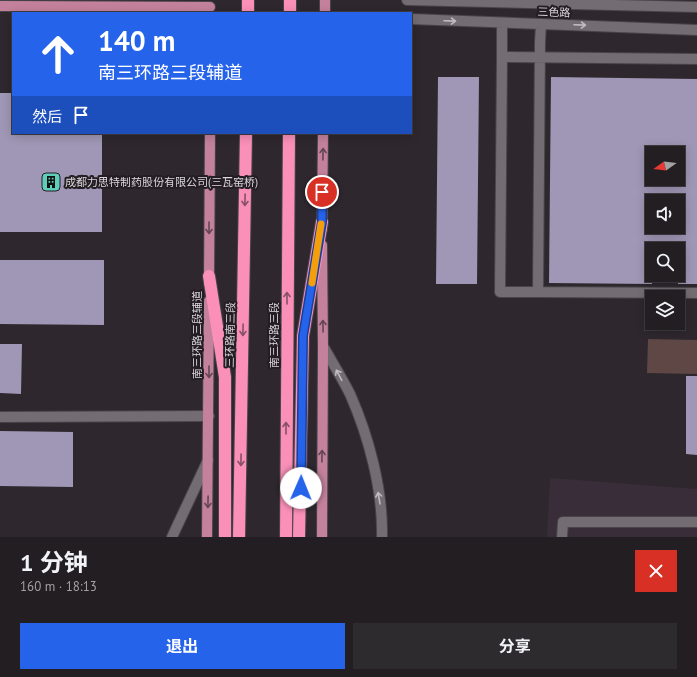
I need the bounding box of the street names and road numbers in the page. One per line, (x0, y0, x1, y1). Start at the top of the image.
street label: 三色路 (537, 4, 571, 20)
street label: 南三环路三段辅道 (190, 291, 204, 379)
street label: 三环路南三段 (222, 302, 238, 368)
street label: 南三环路三段 (267, 302, 281, 368)

